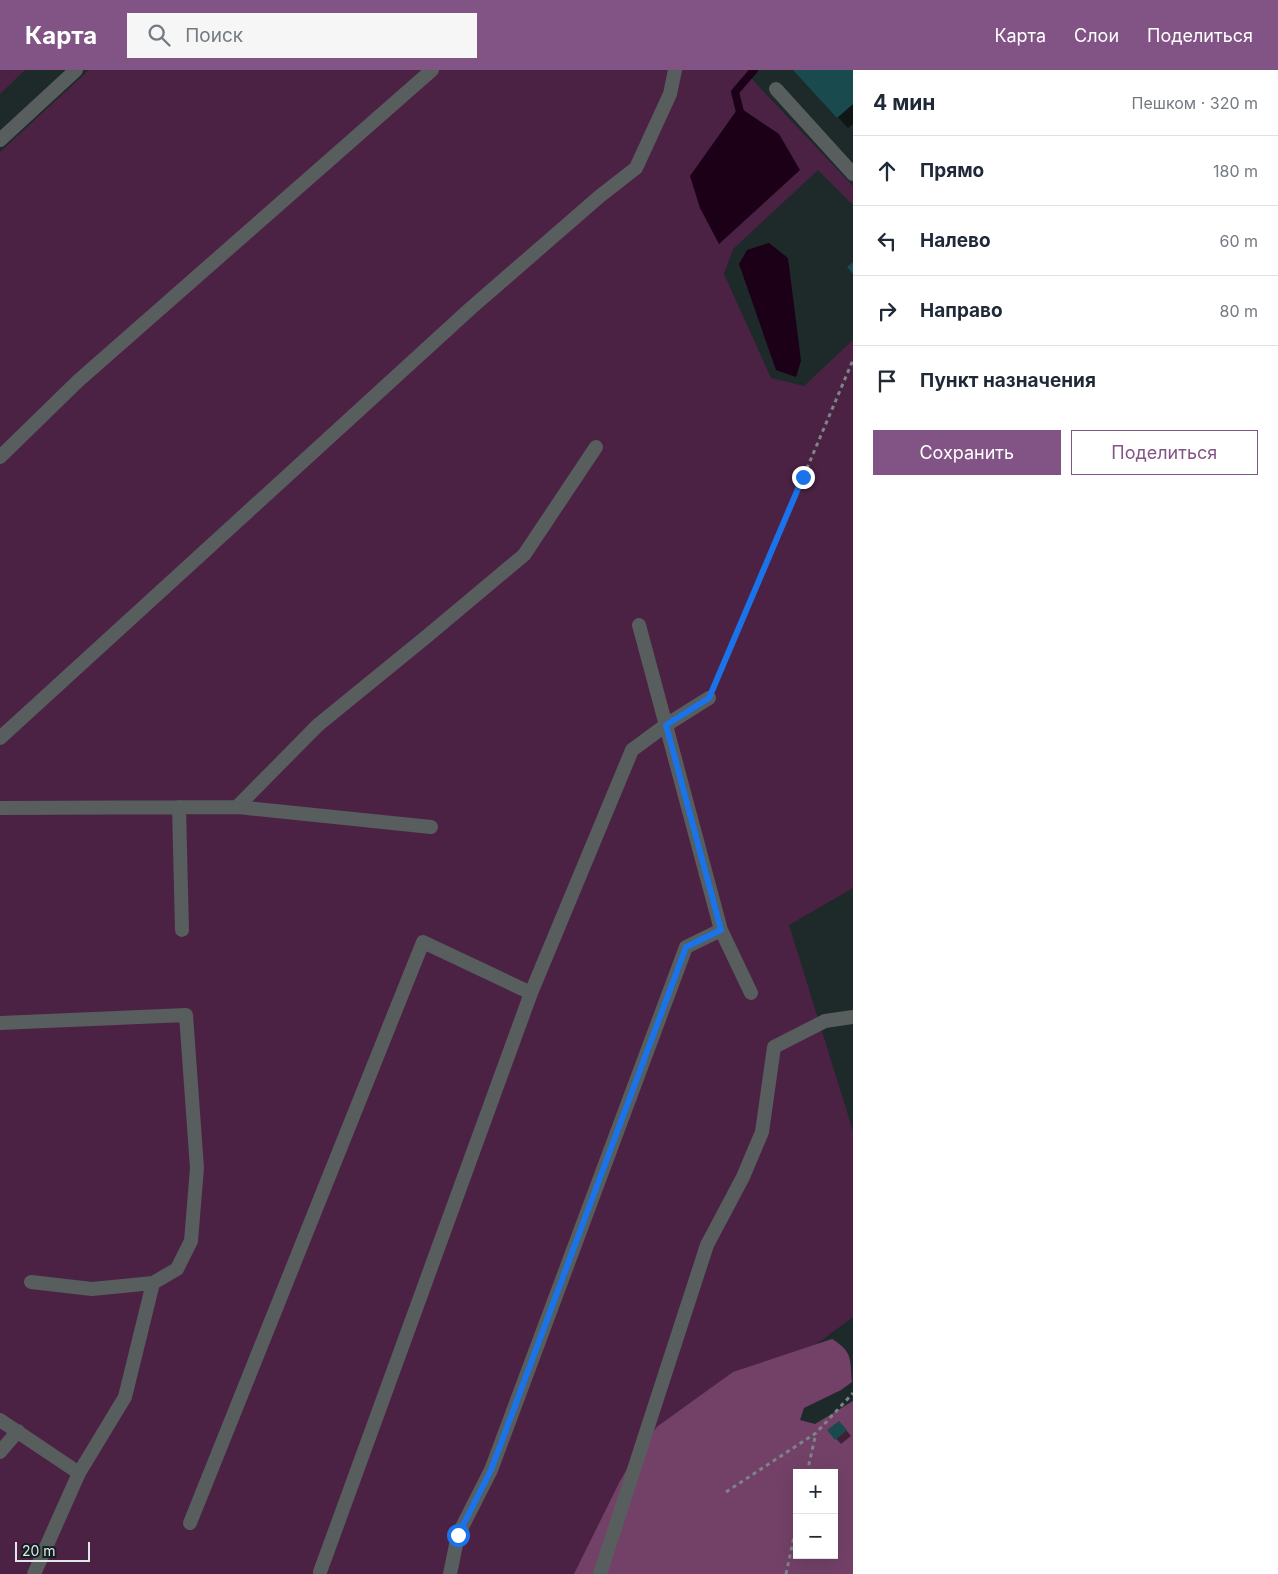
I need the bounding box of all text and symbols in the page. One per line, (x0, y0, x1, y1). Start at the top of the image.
search box (127, 13, 477, 58)
text: Карта (25, 21, 97, 50)
icon: search (145, 21, 173, 49)
text: Поиск (185, 24, 243, 47)
text: Карта (994, 25, 1046, 46)
text: Слои (1074, 25, 1119, 46)
text: Поделиться (1147, 25, 1253, 46)
text: 4 мин (873, 90, 935, 115)
text: Пешком · 320 m (1132, 93, 1258, 113)
icon: ahead (873, 157, 901, 185)
text: Прямо (920, 159, 984, 182)
text: 180 m (1213, 161, 1258, 181)
icon: left (873, 227, 901, 255)
text: Налево (920, 229, 991, 252)
text: 60 m (1219, 231, 1258, 251)
icon: right (873, 297, 901, 325)
text: Направо (920, 299, 1003, 322)
text: 80 m (1219, 301, 1258, 321)
icon: arrive (873, 367, 901, 395)
text: Пункт назначения (920, 369, 1096, 392)
button: Сохранить (873, 430, 1061, 475)
button: Поделиться (1071, 430, 1258, 475)
route end (792, 466, 815, 489)
map controls (793, 1469, 838, 1559)
button: + (793, 1469, 838, 1514)
button: − (793, 1514, 838, 1559)
route start (447, 1524, 470, 1547)
scale bar (15, 1539, 90, 1562)
text: 20 m (22, 1542, 56, 1559)

